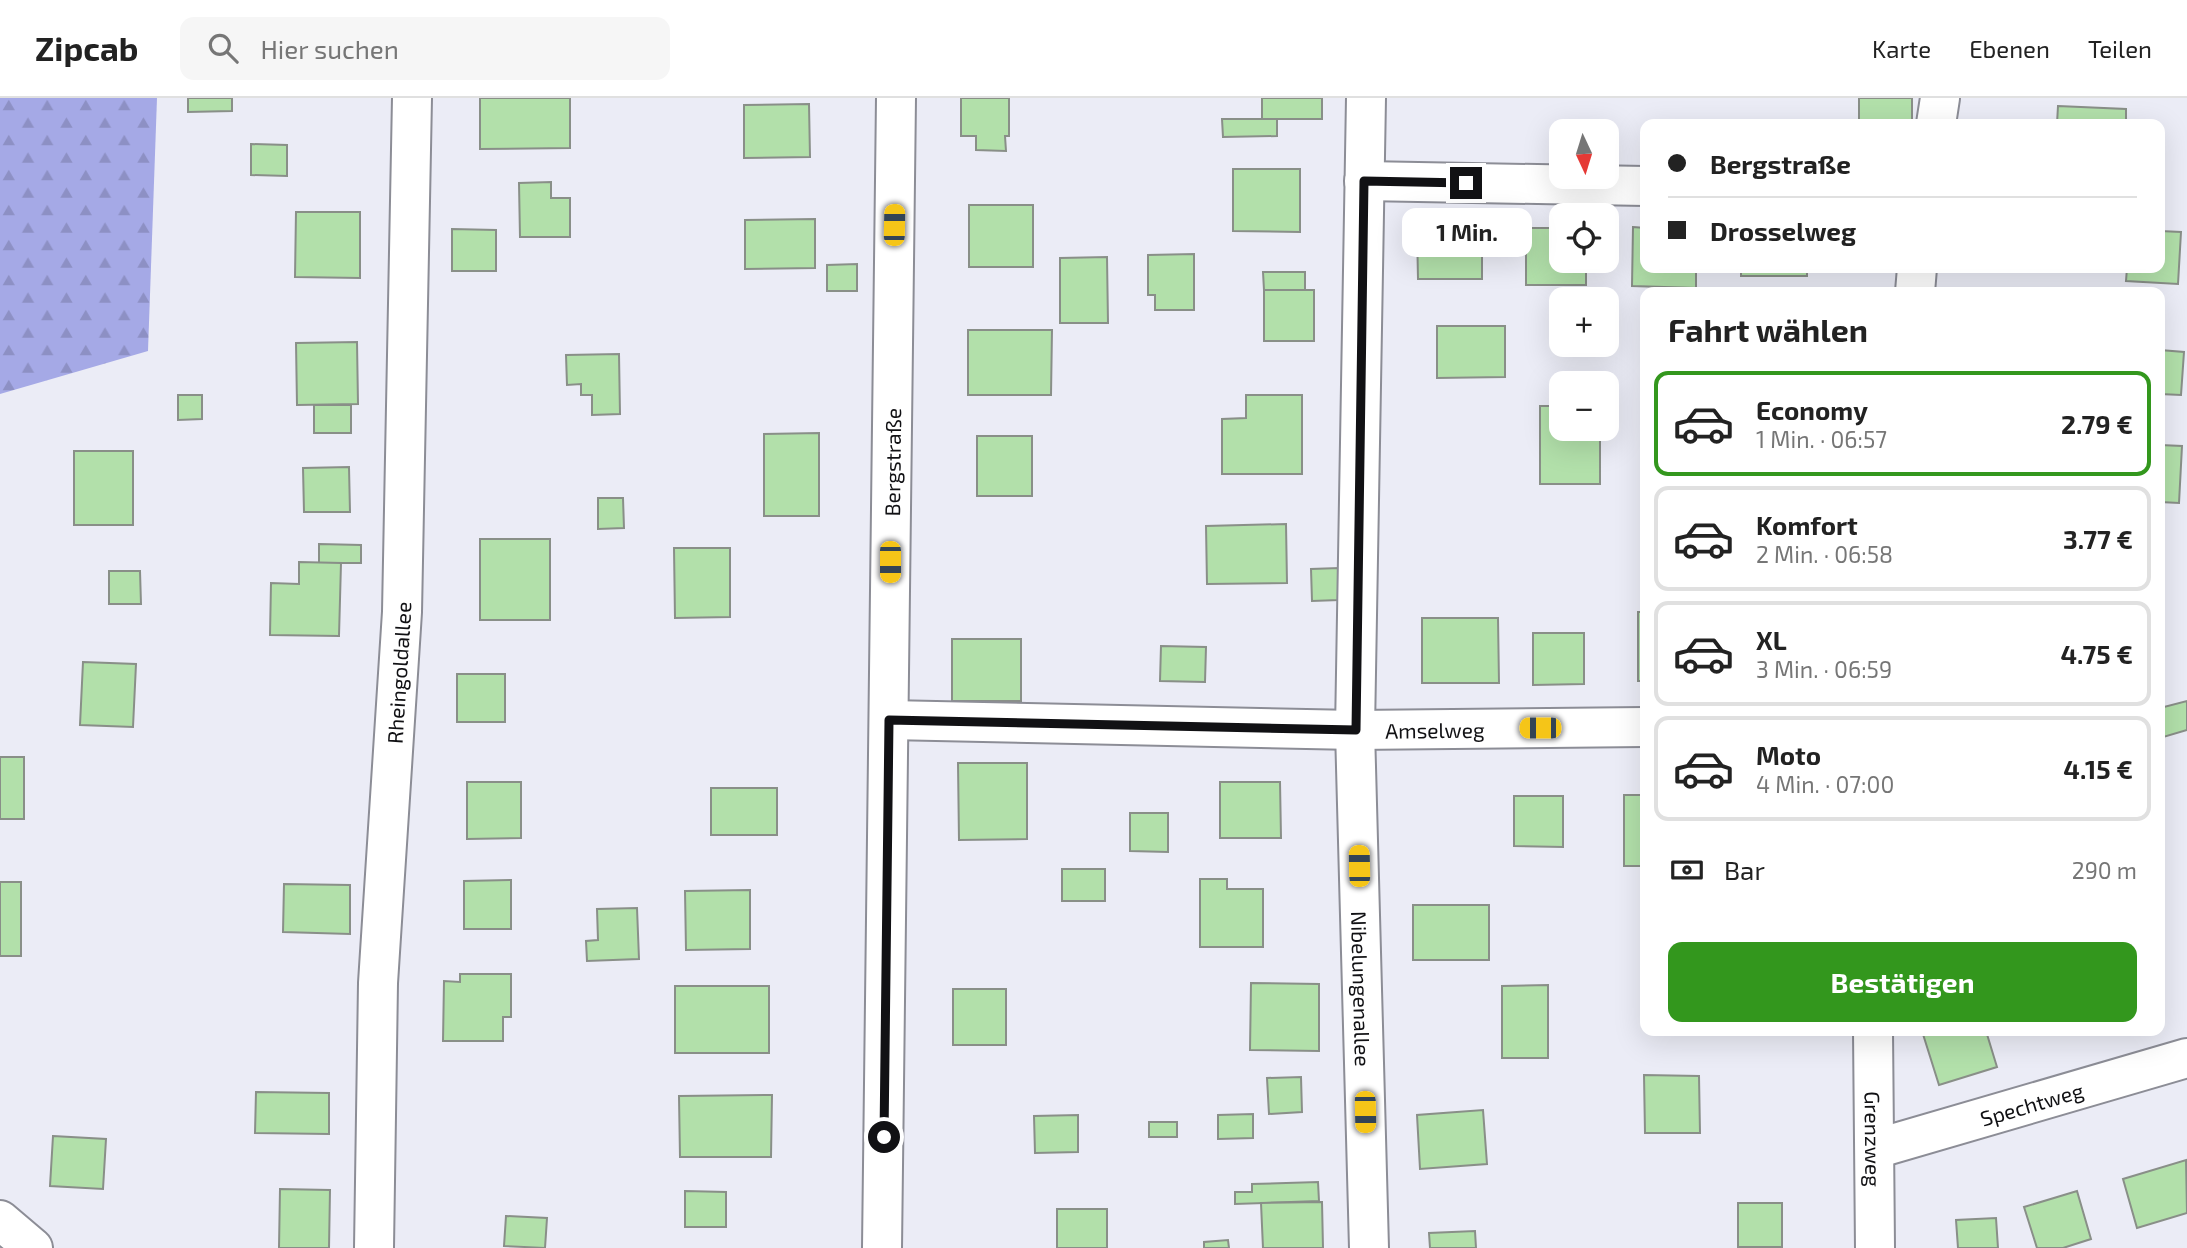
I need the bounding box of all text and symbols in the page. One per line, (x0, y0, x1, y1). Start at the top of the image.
search box (180, 17, 670, 80)
text: Zipcab (35, 28, 138, 68)
icon: search (204, 29, 242, 67)
text: Hier suchen (260, 33, 399, 64)
text: Karte (1872, 34, 1931, 63)
text: Ebenen (1969, 34, 2050, 63)
text: Teilen (2088, 34, 2152, 63)
north arrow (1549, 119, 1619, 189)
map controls (1549, 119, 1619, 441)
text: Bergstraße (1710, 148, 1851, 179)
route end (1450, 167, 1482, 199)
button: locate (1549, 203, 1619, 273)
car (884, 204, 905, 246)
callout: 1 Min. (1401, 208, 1531, 256)
text: Drosselweg (1710, 215, 1856, 246)
text: 1 Min. (1436, 218, 1498, 246)
button: + (1549, 287, 1619, 357)
text: Fahrt wählen (1668, 310, 1868, 348)
button: − (1549, 371, 1619, 441)
icon: car (1672, 392, 1735, 455)
text: Economy (1756, 394, 1868, 425)
street label: Bergstraße (878, 408, 905, 516)
text: 2.79 € (2061, 408, 2133, 439)
text: 1 Min. · 06:57 (1756, 425, 1887, 453)
icon: car (1672, 507, 1735, 570)
text: Komfort (1756, 509, 1858, 540)
text: 3.77 € (2063, 523, 2133, 554)
text: 2 Min. · 06:58 (1756, 540, 1893, 568)
car (880, 541, 901, 583)
street label: Rheingoldallee (381, 601, 415, 745)
icon: car (1672, 622, 1735, 685)
text: XL (1756, 624, 1787, 655)
text: 4.75 € (2061, 638, 2133, 669)
text: 3 Min. · 06:59 (1756, 655, 1892, 683)
street label: Amselweg (1385, 716, 1485, 742)
car (1520, 718, 1562, 739)
icon: car (1672, 737, 1735, 800)
text: Moto (1756, 739, 1821, 770)
text: 4.15 € (2063, 753, 2133, 784)
text: 4 Min. · 07:00 (1756, 770, 1894, 798)
car (1349, 845, 1370, 887)
icon: cash (1668, 851, 1706, 889)
text: Bar (1724, 854, 1765, 885)
text: 290 m (2072, 856, 2137, 884)
street label: Nibelungenallee (1347, 911, 1377, 1067)
button: Bestätigen (1668, 942, 2137, 1022)
street label: Spechtweg (1977, 1076, 2086, 1130)
car (1355, 1091, 1376, 1133)
street label: Grenzweg (1861, 1091, 1887, 1187)
route start (868, 1121, 900, 1153)

